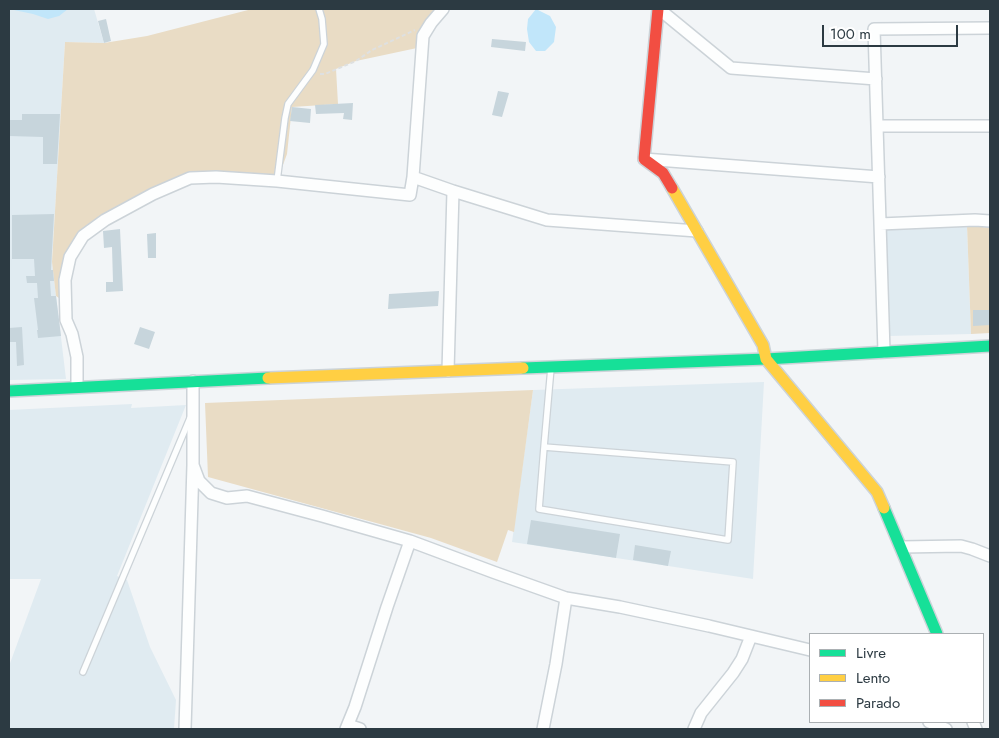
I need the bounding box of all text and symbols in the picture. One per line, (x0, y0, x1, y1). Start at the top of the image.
scale bar (824, 15, 960, 47)
text: 100 m (830, 23, 871, 45)
legend (809, 633, 984, 723)
text: Livre (856, 642, 886, 664)
text: Lento (856, 667, 890, 689)
text: Parado (856, 692, 900, 714)

